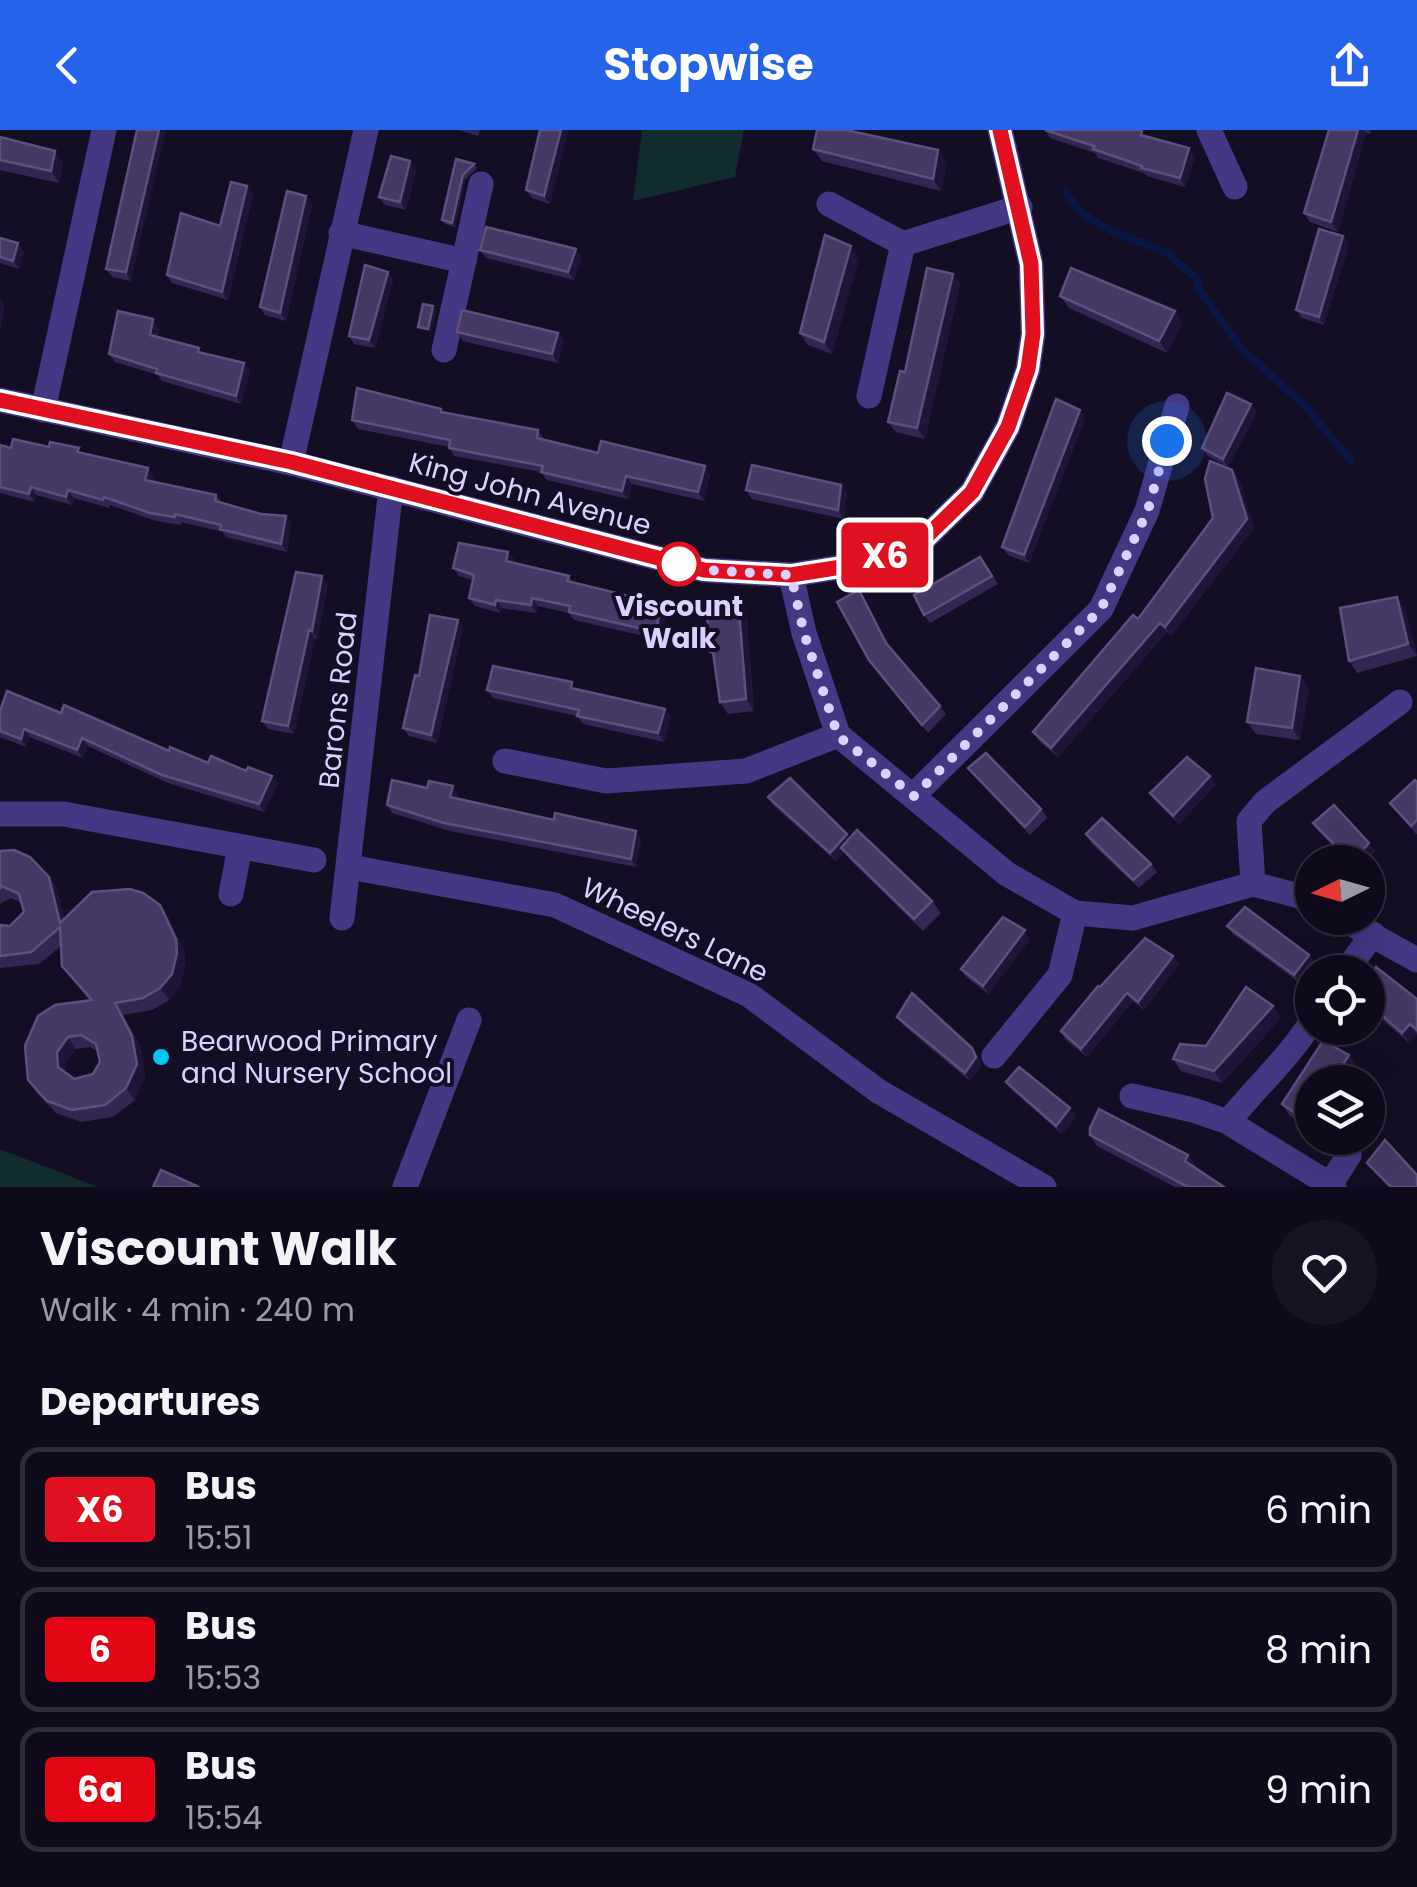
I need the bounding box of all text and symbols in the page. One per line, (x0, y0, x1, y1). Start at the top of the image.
text: Stopwise (603, 33, 814, 96)
icon: back (40, 38, 95, 93)
icon: share (1322, 38, 1377, 93)
your location (1142, 416, 1192, 466)
street label: King John Avenue (405, 443, 655, 545)
line badge: X6 (840, 522, 930, 588)
text: X6 (861, 531, 909, 580)
marker: Viscount Walk (658, 543, 700, 585)
place label: Viscount Walk (615, 587, 743, 658)
street label: Barons Road (309, 610, 367, 790)
north arrow (1295, 845, 1385, 935)
map controls (1295, 845, 1385, 1155)
street label: Wheelers Lane (575, 868, 775, 992)
button: locate (1295, 955, 1385, 1045)
place label: Bearwood Primary and Nursery School (181, 1022, 452, 1093)
marker: Bearwood Primary and Nursery School (150, 1046, 172, 1068)
button: layers (1295, 1065, 1385, 1155)
text: Viscount Walk (40, 1215, 397, 1282)
button: heart (1272, 1220, 1377, 1325)
text: Walk · 4 min · 240 m (40, 1287, 355, 1332)
text: Departures (40, 1375, 261, 1428)
text: Bus (185, 1459, 257, 1512)
text: 6 min (1265, 1483, 1372, 1536)
text: X6 (76, 1485, 124, 1534)
text: 15:51 (185, 1515, 253, 1560)
text: Bus (185, 1599, 257, 1652)
text: 8 min (1265, 1623, 1372, 1676)
text: 6 (89, 1625, 111, 1674)
text: 15:53 (185, 1655, 261, 1700)
text: Bus (185, 1739, 257, 1792)
text: 9 min (1265, 1763, 1372, 1816)
text: 6a (77, 1765, 123, 1814)
text: 15:54 (185, 1795, 262, 1840)

